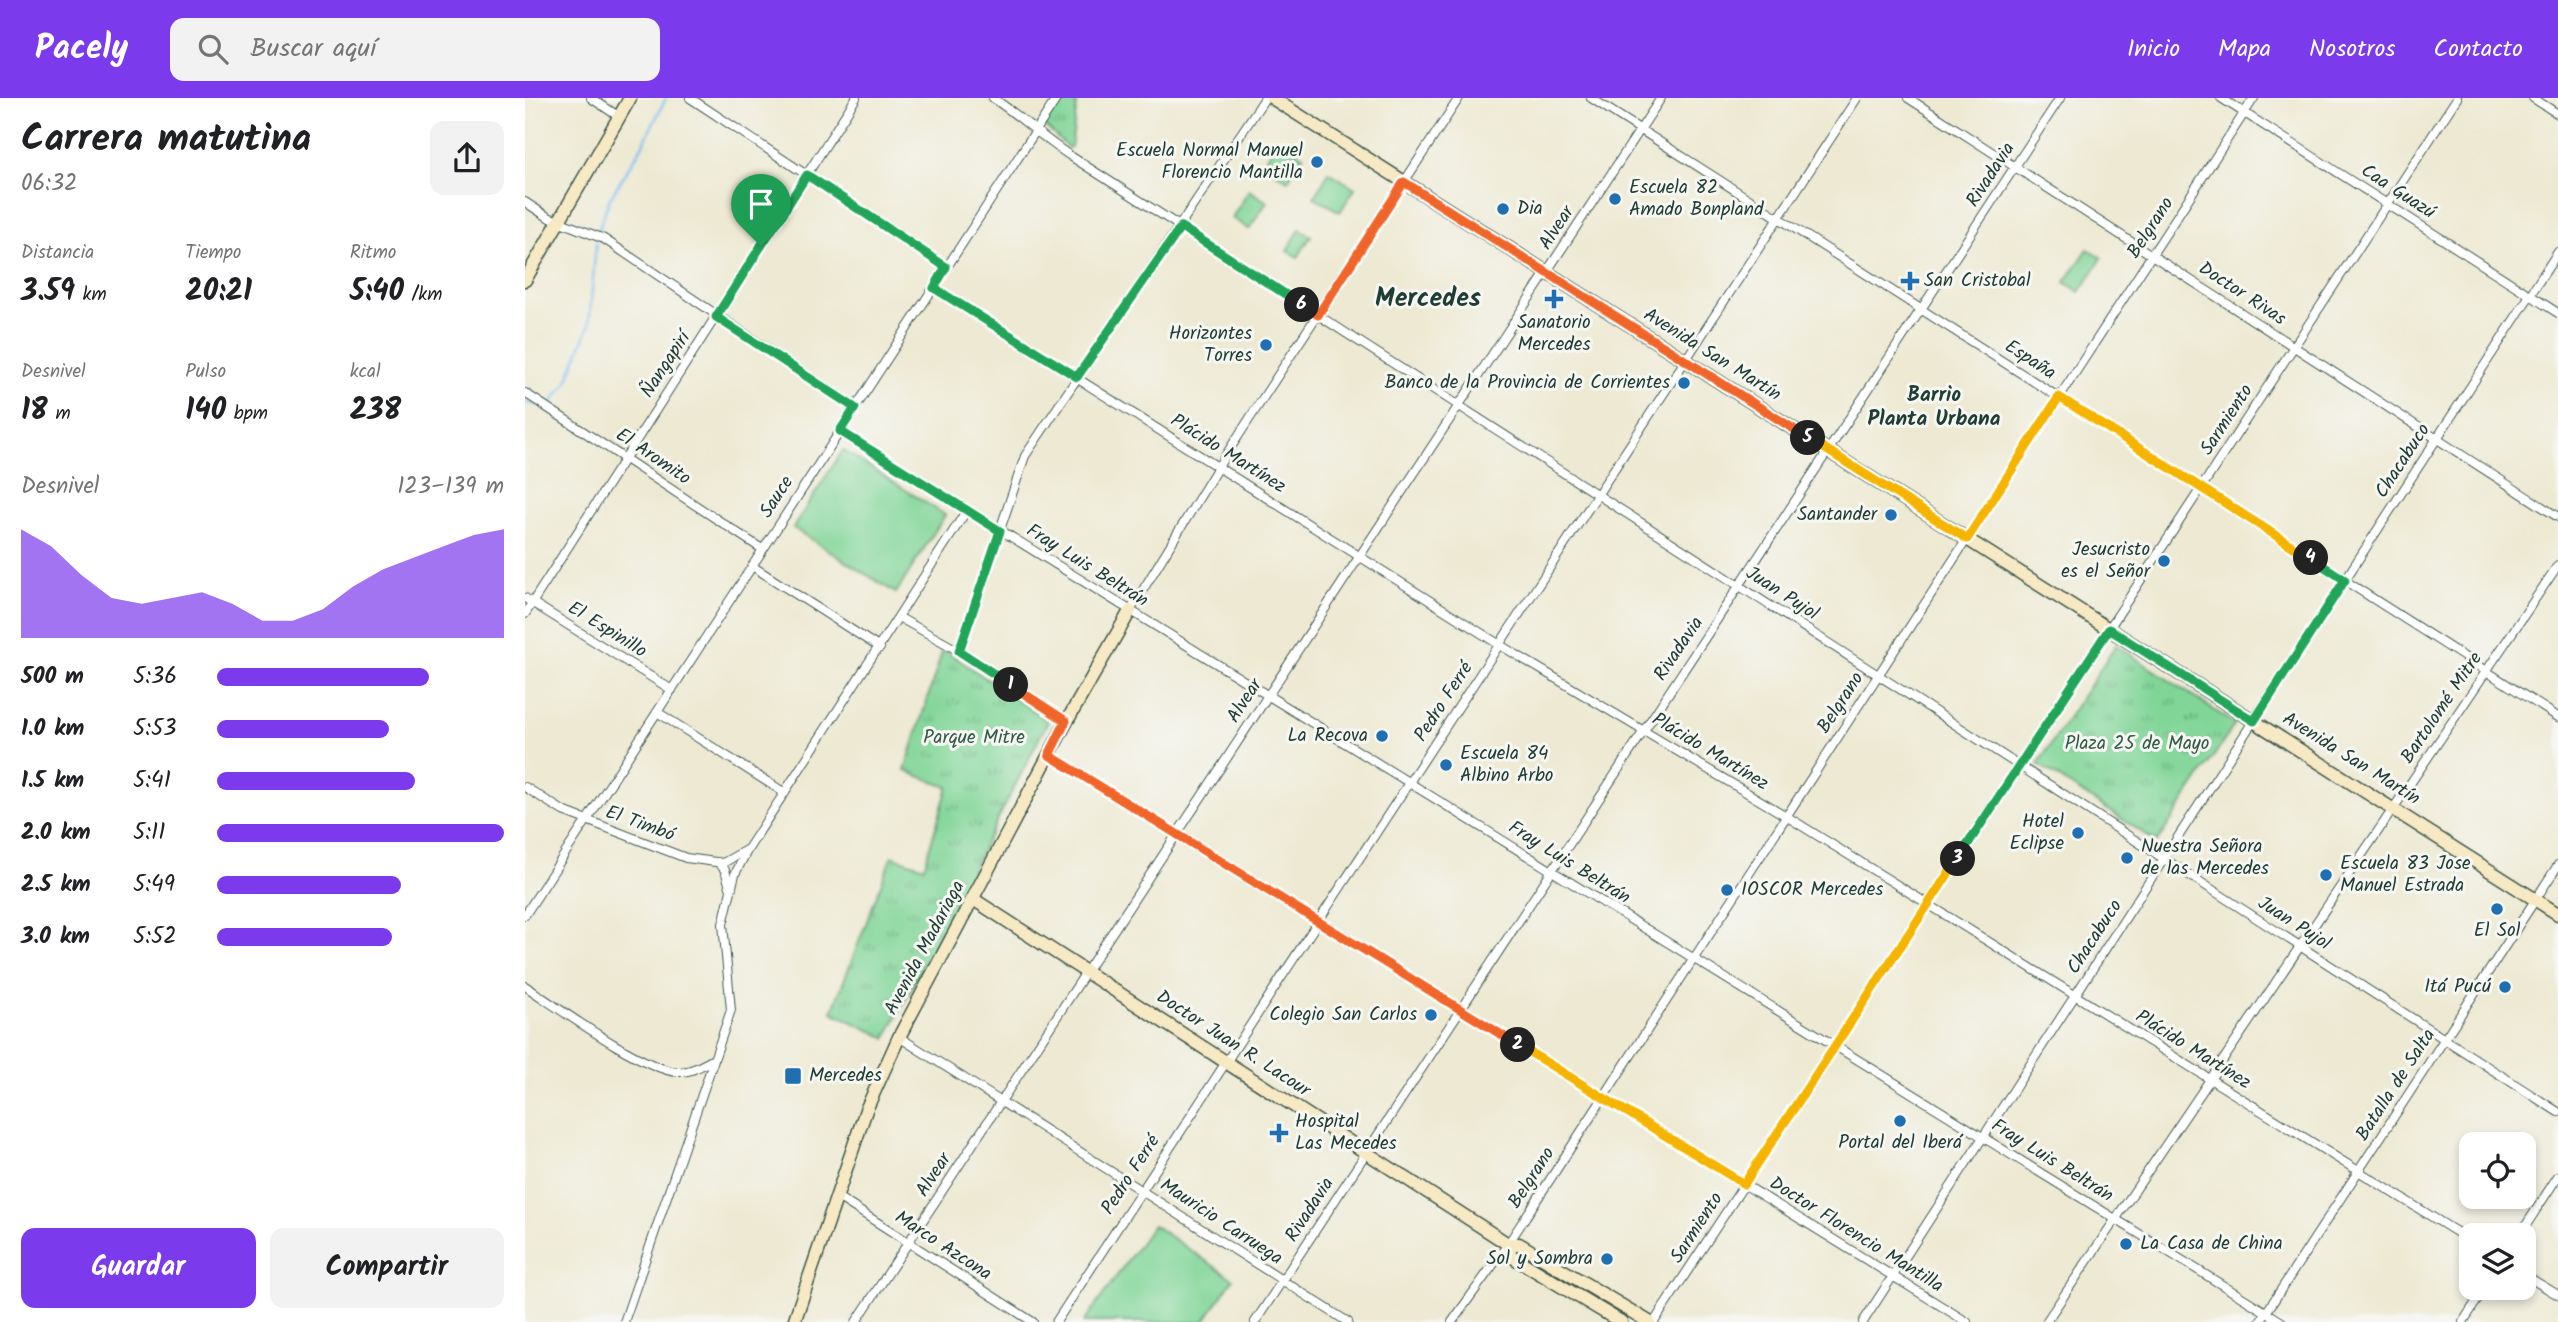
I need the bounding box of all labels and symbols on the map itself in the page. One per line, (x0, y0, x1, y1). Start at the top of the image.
place label: Escuela Normal Manuel Florencio Mantilla (1116, 136, 1303, 188)
street label: Rivadavia (1959, 136, 2023, 214)
marker: Escuela Normal Manuel Florencio Mantilla (1309, 154, 1325, 170)
street label: Caa Guazú (2355, 157, 2442, 228)
place label: Escuela 82 Amado Bonpland (1629, 173, 1764, 225)
pin (731, 174, 791, 246)
marker: Escuela 82 Amado Bonpland (1607, 191, 1623, 207)
street label: Belgrano (2120, 191, 2182, 265)
place label: Dia (1517, 194, 1543, 224)
street label: Alvear (1531, 198, 1584, 256)
marker: Dia (1495, 201, 1511, 217)
street label: Doctor Rivas (2192, 254, 2292, 334)
place label: San Cristobal (1924, 266, 2031, 296)
marker: San Cristobal (1902, 273, 1918, 289)
district label: Mercedes (1375, 278, 1481, 320)
pin: 6 (1285, 288, 1319, 322)
marker: Sanatorio Mercedes (1544, 289, 1564, 309)
street label: Avenida San Martín (1637, 300, 1787, 410)
place label: Sanatorio Mercedes (1517, 308, 1591, 360)
place label: Horizontes Torres (1169, 319, 1252, 371)
street label: Ñangapirí (633, 323, 701, 404)
street label: España (1998, 332, 2062, 388)
marker: Horizontes Torres (1258, 337, 1274, 353)
place label: Banco de la Provincia de Corrientes (1385, 368, 1670, 398)
marker: Banco de la Provincia de Corrientes (1676, 375, 1692, 391)
street label: Sarmiento (2193, 378, 2261, 462)
district label: Barrio Planta Urbana (1868, 379, 2001, 436)
street label: Plácido Martínez (1164, 406, 1292, 502)
street label: Chacabuco (2368, 418, 2438, 504)
pin: 5 (1791, 420, 1825, 456)
street label: El Aromito (609, 421, 697, 493)
street label: Sauce (752, 470, 802, 524)
place label: Santander (1797, 500, 1879, 530)
marker: Santander (1883, 507, 1899, 523)
street label: Fray Luis Beltrán (1020, 516, 1154, 616)
place label: Jesucristo es el Señor (2061, 535, 2152, 587)
pin: 4 (2293, 540, 2328, 575)
marker: Jesucristo es el Señor (2156, 553, 2172, 569)
street label: Juan Pujol (1739, 559, 1825, 629)
street label: El Espinillo (561, 594, 653, 666)
street label: Rivadavia (1646, 611, 1712, 687)
street label: Bartolomé Mitre (2393, 646, 2491, 770)
street label: Pedro Ferré (1407, 655, 1482, 748)
street label: Belgrano (1810, 666, 1872, 740)
pin: 1 (993, 668, 1029, 702)
street label: Alvear (1219, 671, 1272, 729)
street label: Avenida San Martín (2276, 704, 2426, 814)
street label: Plácido Martínez (1646, 705, 1774, 799)
place label: La Recova (1287, 721, 1368, 751)
park label: Parque Mitre (923, 723, 1025, 753)
marker: La Recova (1374, 728, 1390, 744)
park label: Plaza 25 de Mayo (2065, 729, 2209, 759)
place label: Escuela 84 Albino Arbo (1460, 739, 1553, 791)
marker: Escuela 84 Albino Arbo (1438, 757, 1454, 773)
street label: El Timbó (601, 798, 680, 851)
place label: Hotel Eclipse (2010, 807, 2064, 859)
street label: Fray Luis Beltrán (1502, 813, 1636, 913)
marker: Hotel Eclipse (2070, 825, 2086, 841)
place label: Nuestra Señora de las Mercedes (2141, 832, 2269, 884)
pin: 3 (1941, 842, 1975, 876)
place label: Escuela 83 Jose Manuel Estrada (2340, 849, 2471, 901)
marker: Nuestra Señora de las Mercedes (2119, 850, 2135, 866)
marker: Escuela 83 Jose Manuel Estrada (2318, 867, 2334, 883)
street label: Avenida Madariaga (877, 875, 973, 1021)
place label: IOSCOR Mercedes (1741, 875, 1883, 905)
marker: IOSCOR Mercedes (1719, 882, 1735, 898)
street label: Juan Pujol (2251, 889, 2337, 959)
street label: Chacabuco (2060, 894, 2130, 980)
marker: El Sol (2489, 901, 2505, 917)
place label: El Sol (2474, 916, 2521, 946)
place label: Itá Pucú (2424, 972, 2492, 1002)
marker: Itá Pucú (2497, 979, 2513, 995)
street label: Doctor Juan R. Lacour (1150, 983, 1318, 1106)
place label: Colegio San Carlos (1269, 1000, 1417, 1030)
street label: Plácido Martínez (2129, 1002, 2257, 1098)
marker: Colegio San Carlos (1423, 1007, 1439, 1023)
street label: Batalla de Salta (2348, 1023, 2444, 1147)
pin: 2 (1501, 1028, 1535, 1062)
place label: Mercedes (809, 1061, 882, 1091)
marker: Mercedes (783, 1066, 803, 1086)
place label: Hospital Las Mecedes (1295, 1107, 1397, 1159)
street label: Fray Luis Beltrán (1985, 1111, 2119, 1211)
marker: Portal del Iberá (1892, 1113, 1908, 1129)
marker: Hospital Las Mecedes (1269, 1123, 1289, 1143)
street label: Pedro Ferré (1094, 1128, 1169, 1221)
place label: Portal del Iberá (1838, 1128, 1964, 1158)
street label: Belgrano (1501, 1141, 1563, 1215)
street label: Alvear (908, 1145, 961, 1203)
street label: Doctor Florencio Mantilla (1763, 1169, 1949, 1301)
street label: Mauricio Carruega (1153, 1171, 1289, 1273)
street label: Rivadavia (1278, 1171, 1342, 1249)
street label: Sarmiento (1663, 1186, 1731, 1270)
street label: Marco Azcona (888, 1203, 998, 1289)
place label: La Casa de China (2140, 1229, 2283, 1259)
marker: La Casa de China (2118, 1236, 2134, 1252)
place label: Sol y Sombra (1487, 1244, 1593, 1274)
marker: Sol y Sombra (1599, 1251, 1615, 1267)

